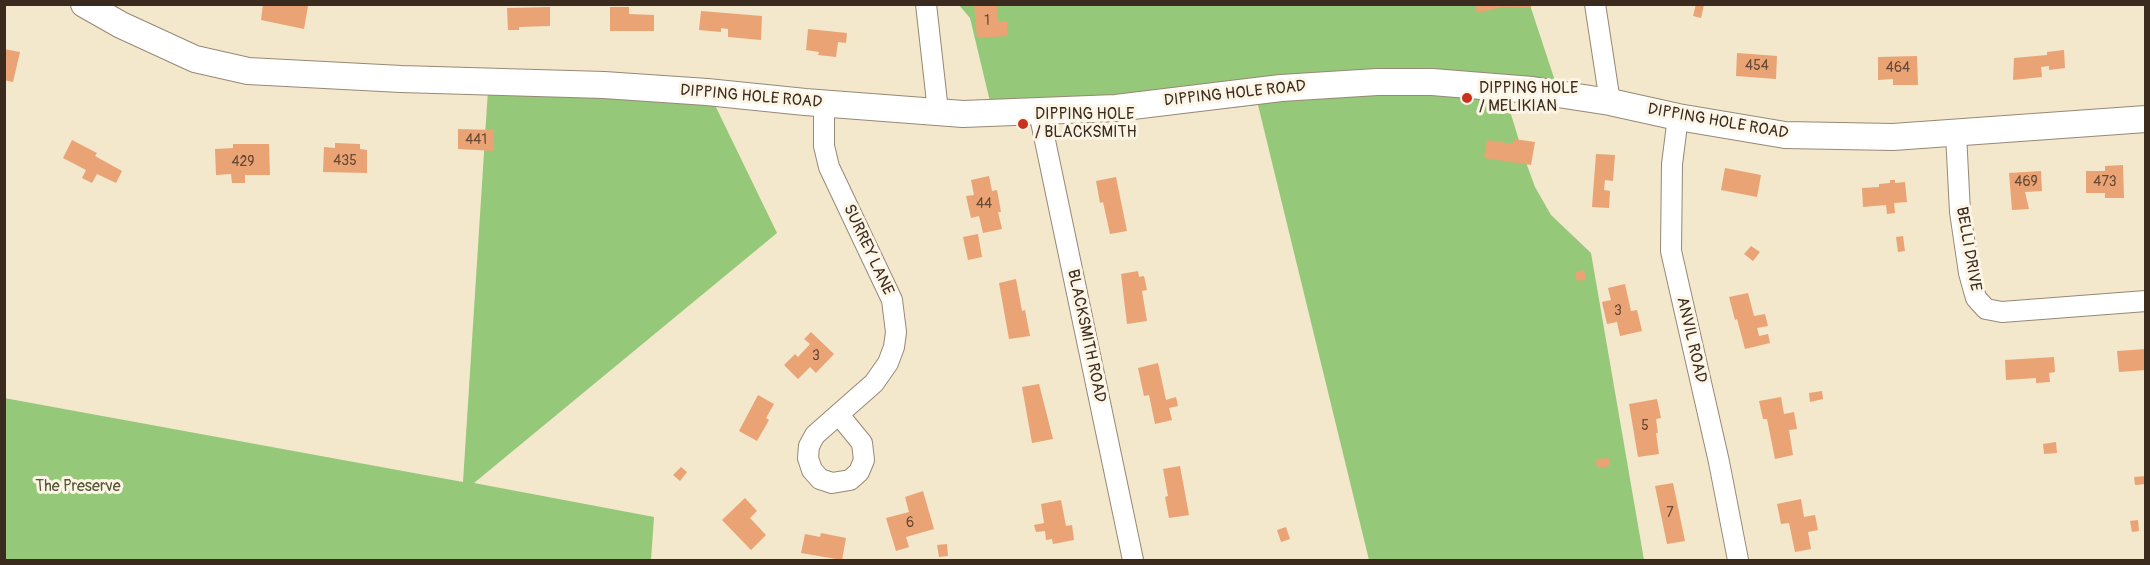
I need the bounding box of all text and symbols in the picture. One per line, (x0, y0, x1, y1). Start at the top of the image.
house number: 1 (984, 13, 990, 29)
house number: 454 (1745, 58, 1769, 74)
house number: 464 (1886, 60, 1910, 76)
street label: DIPPING HOLE ROAD (1163, 77, 1307, 111)
place label: DIPPING HOLE / MELIKIAN (1479, 79, 1578, 117)
street label: DIPPING HOLE ROAD (679, 81, 823, 113)
marker: DIPPING HOLE / MELIKIAN (1460, 91, 1474, 105)
street label: DIPPING HOLE ROAD (1646, 100, 1790, 144)
place label: DIPPING HOLE / BLACKSMITH (1035, 105, 1137, 143)
marker: DIPPING HOLE / BLACKSMITH (1016, 117, 1030, 131)
house number: 441 (465, 132, 487, 148)
house number: 435 (333, 153, 357, 169)
house number: 429 (231, 154, 255, 170)
house number: 469 (2014, 174, 2038, 190)
house number: 473 (2093, 174, 2117, 190)
house number: 44 (976, 196, 992, 212)
street label: SURREY LANE (839, 201, 897, 299)
street label: BELLI DRIVE (1951, 205, 1985, 293)
street label: BLACKSMITH ROAD (1063, 268, 1109, 404)
street label: ANVIL ROAD (1672, 295, 1710, 385)
house number: 3 (1614, 303, 1622, 319)
house number: 3 (812, 348, 820, 364)
house number: 5 (1641, 418, 1649, 434)
park label: The Preserve (35, 477, 121, 497)
house number: 7 (1666, 505, 1674, 521)
house number: 6 (906, 515, 914, 531)

